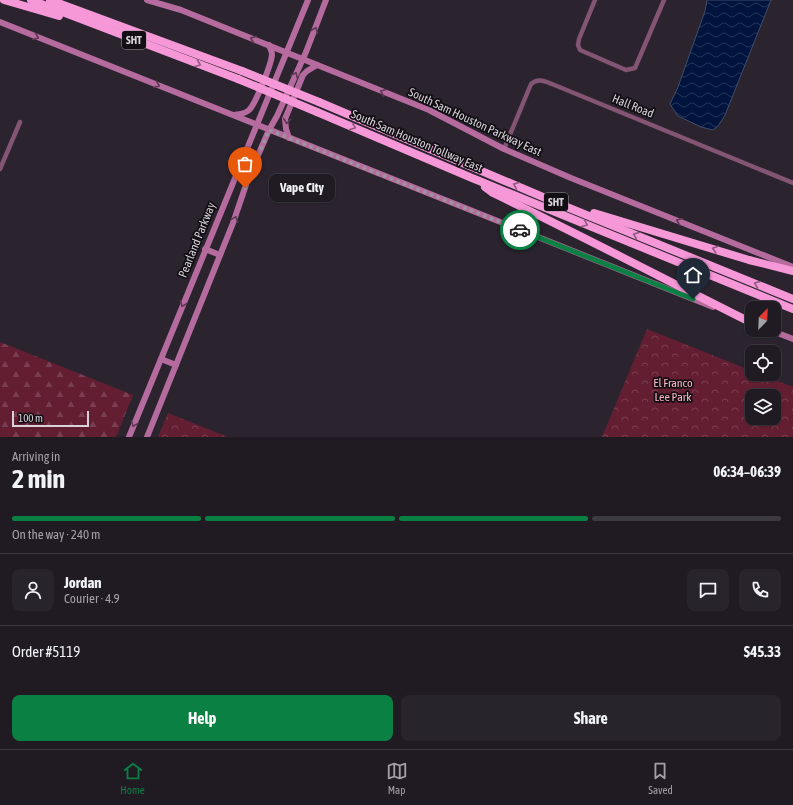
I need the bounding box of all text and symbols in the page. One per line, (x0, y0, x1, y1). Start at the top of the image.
one-way arrow (310, 26, 318, 33)
road number: SHT (122, 31, 146, 49)
one-way arrow (33, 32, 40, 40)
one-way arrow (249, 35, 256, 43)
one-way arrow (194, 59, 201, 67)
one-way arrow (290, 71, 298, 79)
one-way arrow (153, 80, 160, 88)
street label: South Sam Houston Parkway East (406, 85, 544, 159)
one-way arrow (380, 89, 388, 97)
street label: Hall Road (610, 91, 656, 121)
street label: South Sam Houston Tollway East (349, 107, 485, 175)
one-way arrow (282, 118, 291, 125)
one-way arrow (349, 122, 357, 130)
pin (228, 147, 262, 188)
icon: bag (234, 153, 256, 175)
callout: Vape City (269, 174, 335, 202)
text: Vape City (280, 180, 324, 195)
one-way arrow (513, 182, 520, 190)
road number: SHT (544, 193, 568, 211)
street label: Pearland Parkway (176, 200, 218, 280)
courier (500, 210, 540, 250)
one-way arrow (230, 215, 238, 222)
one-way arrow (675, 218, 683, 226)
icon: car (509, 219, 531, 241)
one-way arrow (581, 219, 589, 227)
one-way arrow (633, 232, 640, 240)
one-way arrow (712, 245, 719, 254)
pin (676, 258, 710, 299)
icon: home (682, 264, 704, 286)
one-way arrow (753, 281, 760, 289)
one-way arrow (180, 300, 188, 307)
north arrow (745, 301, 781, 337)
map controls (745, 301, 781, 425)
button: locate (745, 345, 781, 381)
park label: El Franco Lee Park (653, 376, 693, 404)
button: layers (745, 389, 781, 425)
scale bar (12, 409, 89, 428)
text: 100 m (18, 412, 43, 424)
one-way arrow (131, 420, 139, 427)
text: Arriving in (12, 449, 60, 464)
text: 06:34–06:39 (713, 463, 781, 480)
text: 2 min (12, 464, 65, 494)
text: On the way · 240 m (12, 527, 100, 542)
button: person (12, 569, 54, 611)
button: chat (687, 569, 729, 611)
button: phone (739, 569, 781, 611)
text: Jordan (64, 574, 102, 591)
text: Courier · 4.9 (64, 591, 120, 606)
text: Order #5119 (12, 643, 80, 660)
text: $45.33 (744, 643, 781, 660)
button: Help (12, 695, 393, 741)
button: Share (401, 695, 781, 741)
tab: Home (120, 760, 145, 796)
tab: Map (386, 760, 408, 796)
tab: Saved (648, 760, 673, 796)

